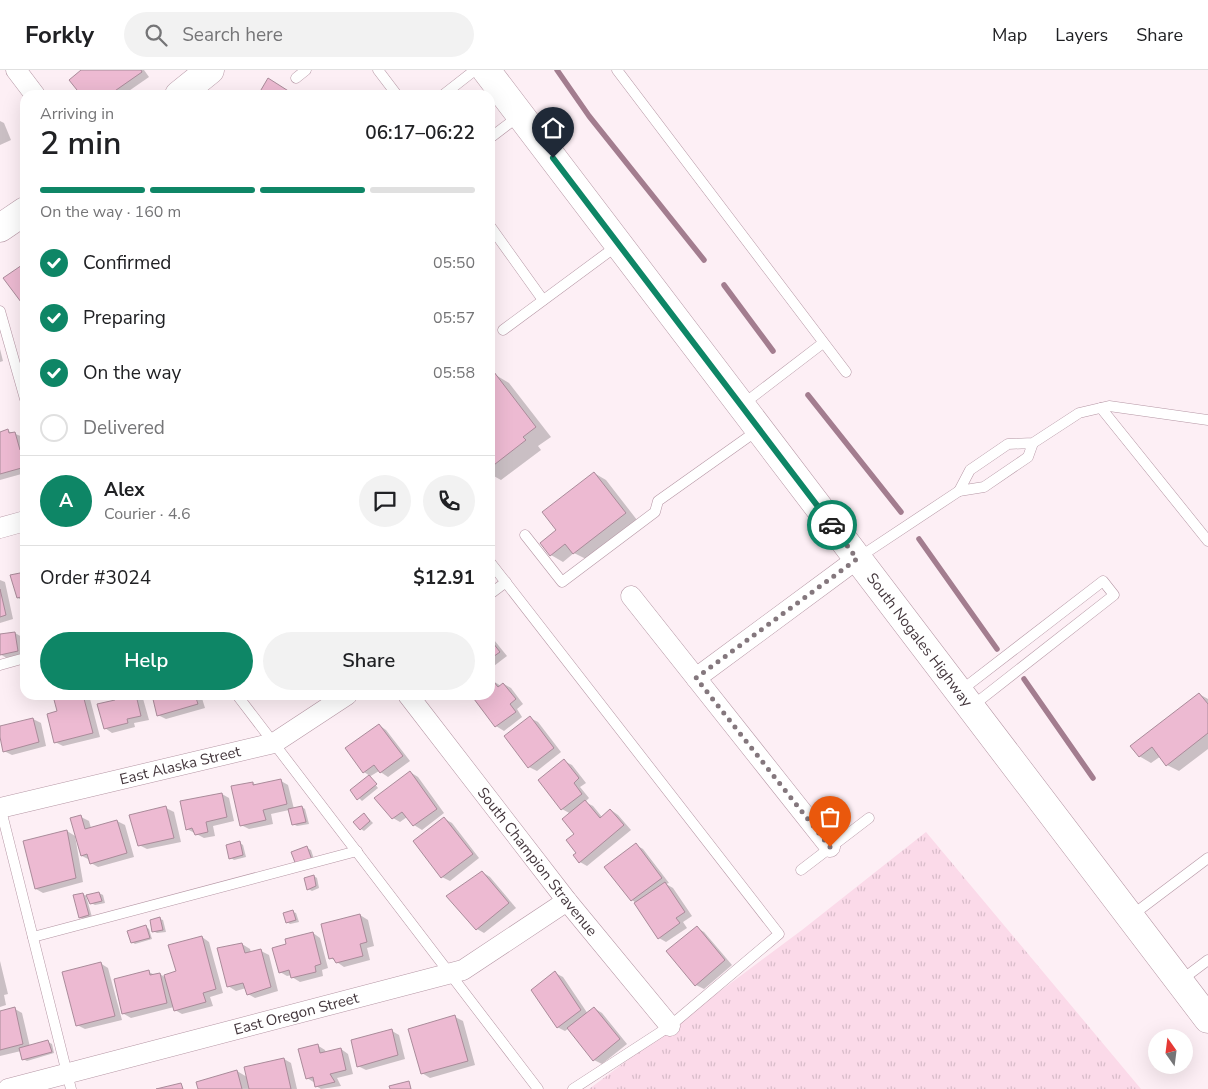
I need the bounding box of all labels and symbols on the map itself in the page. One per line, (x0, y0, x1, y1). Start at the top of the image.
pin (532, 107, 574, 158)
courier (807, 500, 857, 550)
street label: South Nogales Highway (862, 569, 977, 711)
street label: East Alaska Street (118, 741, 243, 789)
street label: South Champion Stravenue (473, 783, 602, 940)
pin (809, 796, 851, 847)
street label: East Oregon Street (232, 988, 362, 1039)
north arrow (1148, 1029, 1192, 1074)

